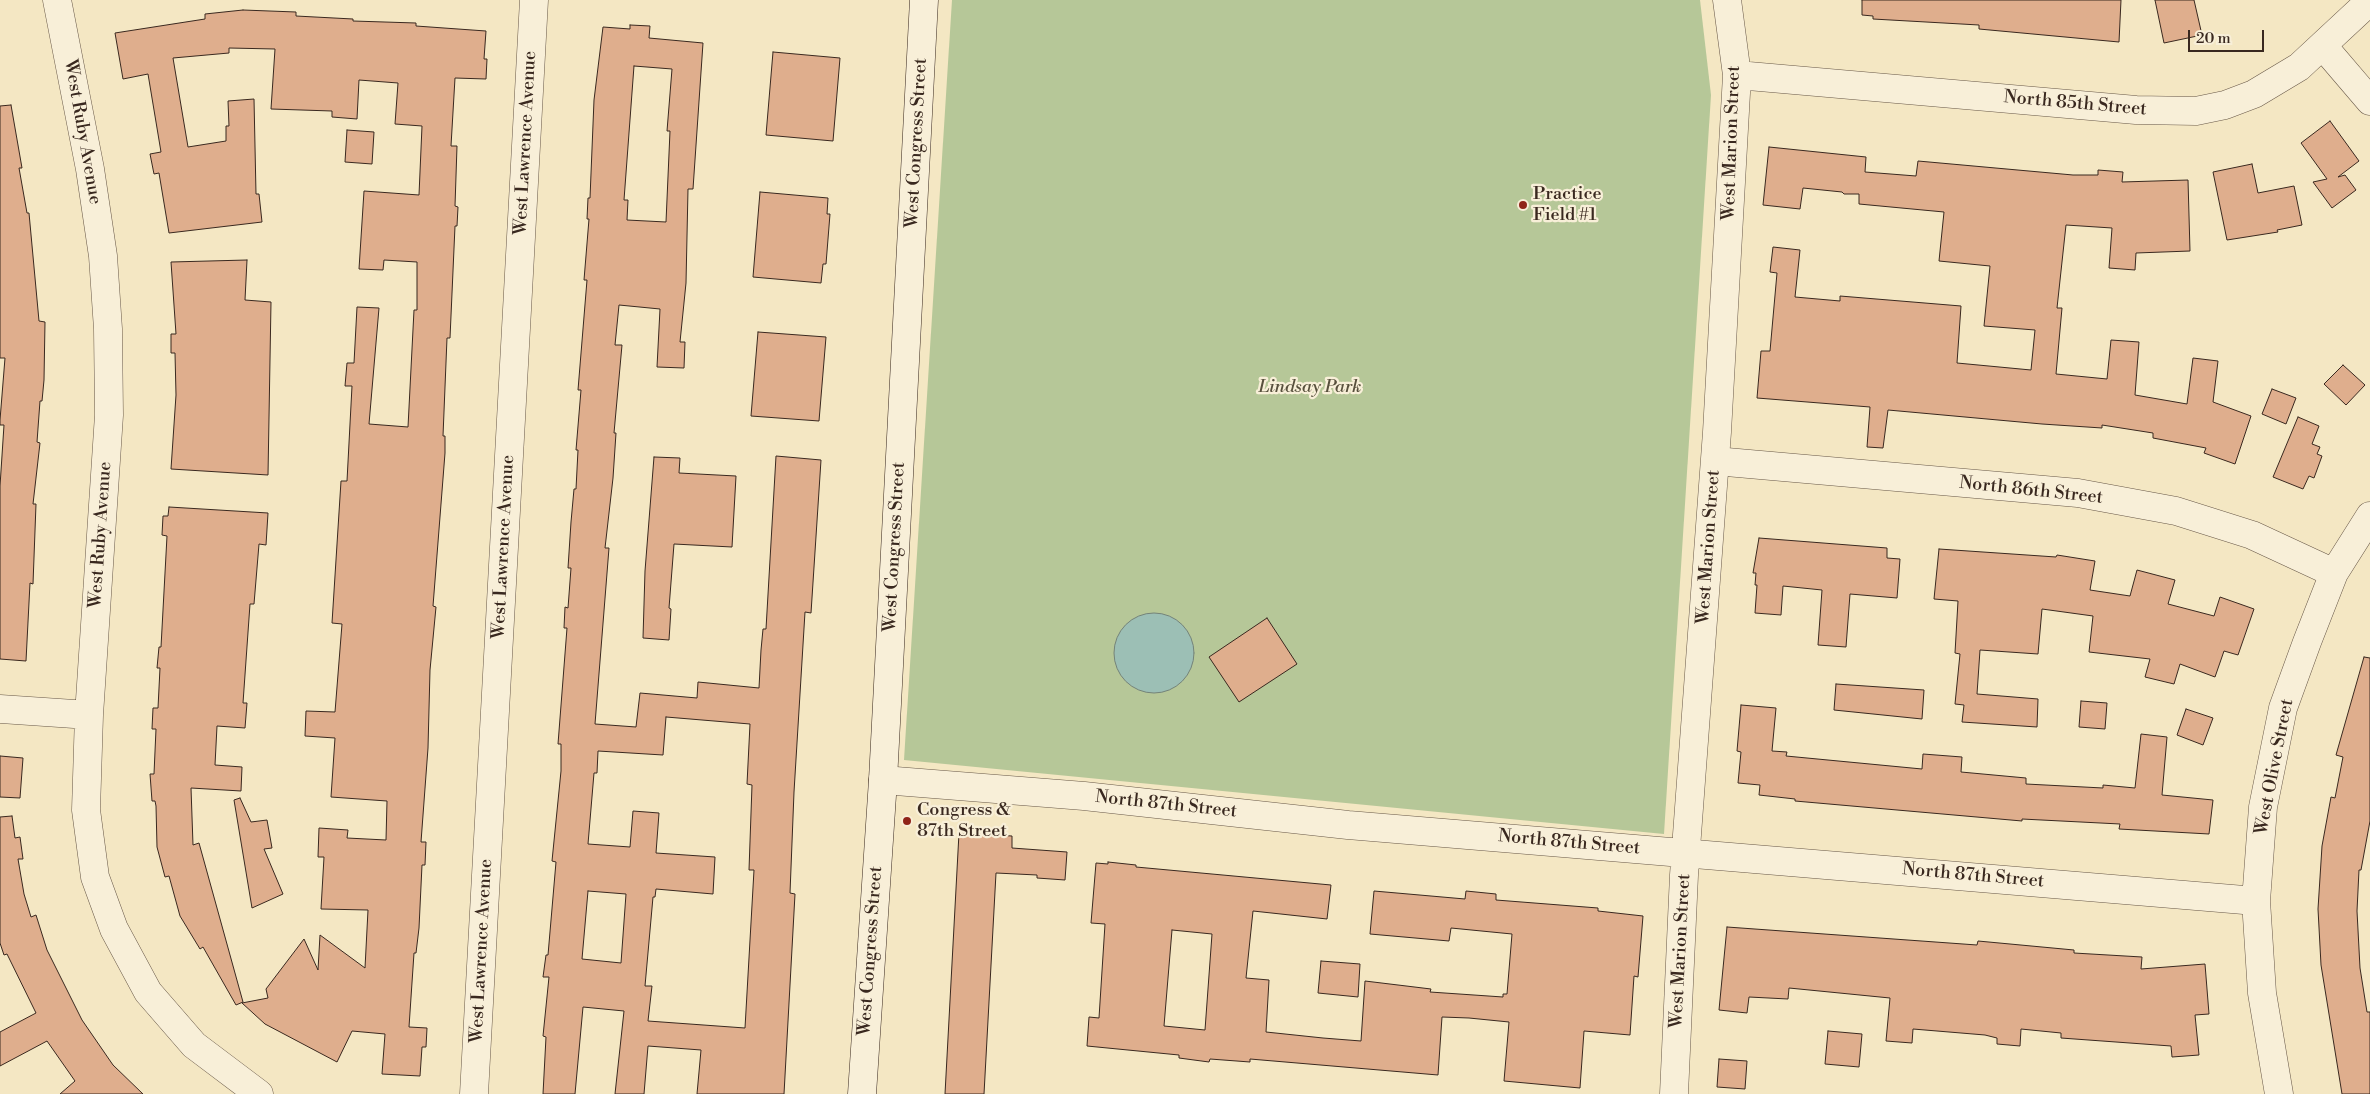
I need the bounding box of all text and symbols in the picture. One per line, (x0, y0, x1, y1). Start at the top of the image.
scale bar (2190, 20, 2266, 52)
text: 20 m (2196, 29, 2231, 48)
street label: West Lawrence Avenue (510, 50, 542, 236)
street label: West Congress Street (902, 57, 932, 229)
street label: West Ruby Avenue (59, 58, 105, 206)
street label: West Marion Street (1719, 65, 1745, 221)
street label: North 85th Street (2003, 87, 2147, 121)
place label: Practice Field #1 (1533, 184, 1602, 226)
marker: Practice Field #1 (1517, 199, 1529, 211)
park label: Lindsay Park (1258, 377, 1362, 399)
street label: West Lawrence Avenue (488, 454, 520, 640)
street label: West Ruby Avenue (85, 461, 117, 609)
street label: West Congress Street (880, 461, 910, 633)
street label: West Marion Street (1693, 469, 1725, 625)
street label: North 86th Street (1958, 473, 2104, 509)
street label: West Olive Street (2251, 697, 2299, 837)
street label: North 87th Street (1094, 787, 1238, 823)
place label: Congress & 87th Street (917, 800, 1011, 842)
marker: Congress & 87th Street (901, 815, 913, 827)
street label: North 87th Street (1497, 826, 1641, 860)
street label: West Lawrence Avenue (466, 858, 498, 1044)
street label: North 87th Street (1901, 859, 2045, 893)
street label: West Congress Street (854, 865, 888, 1037)
street label: West Marion Street (1666, 873, 1696, 1029)

